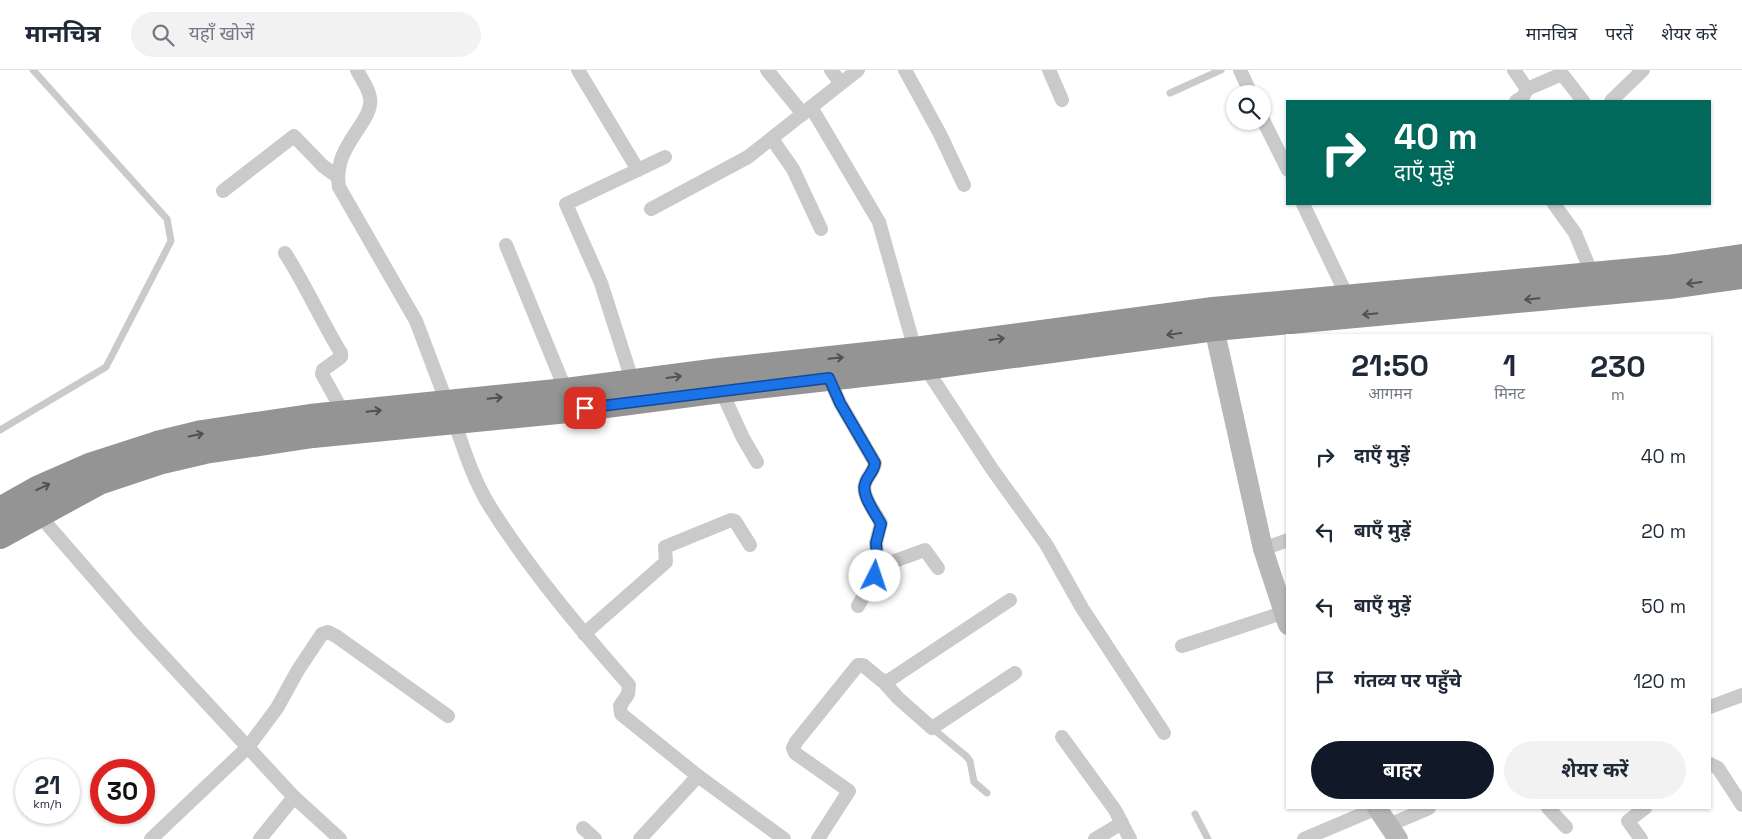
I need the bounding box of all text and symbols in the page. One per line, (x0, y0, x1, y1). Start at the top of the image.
search box (131, 12, 481, 57)
text: मानचित्र (25, 18, 101, 49)
icon: search (149, 21, 177, 49)
text: यहाँ खोजें (189, 21, 254, 46)
text: मानचित्र (1526, 22, 1577, 45)
text: परतें (1605, 22, 1633, 45)
text: शेयर करें (1661, 22, 1717, 45)
map controls (1226, 85, 1271, 130)
button: search (1226, 85, 1271, 130)
text: 40 m (1394, 115, 1478, 159)
icon: right (1311, 120, 1376, 185)
text: दाएँ मुड़ें (1394, 158, 1454, 186)
one-way arrow (1686, 278, 1702, 288)
one-way arrow (1524, 294, 1540, 304)
one-way arrow (1363, 310, 1379, 319)
one-way arrow (1166, 329, 1182, 339)
one-way arrow (989, 334, 1005, 344)
text: 21:50 (1351, 346, 1429, 385)
text: 1 (1503, 346, 1516, 385)
text: 230 (1590, 347, 1646, 386)
one-way arrow (827, 353, 843, 363)
one-way arrow (666, 372, 682, 382)
text: आगमन (1368, 383, 1412, 404)
text: मिनट (1494, 383, 1525, 404)
text: m (1611, 384, 1625, 405)
pin (564, 387, 606, 429)
one-way arrow (487, 393, 503, 403)
icon: arrive (571, 394, 599, 422)
one-way arrow (366, 406, 382, 416)
one-way arrow (188, 430, 204, 439)
icon: right (1311, 443, 1339, 471)
text: दाएँ मुड़ें (1354, 443, 1410, 468)
text: 40 m (1641, 444, 1686, 469)
one-way arrow (35, 481, 50, 491)
icon: left (1311, 518, 1339, 546)
text: बाएँ मुड़ें (1354, 518, 1411, 543)
text: 20 m (1641, 519, 1686, 544)
position arrow (848, 549, 900, 601)
icon: left (1311, 593, 1339, 621)
text: बाएँ मुड़ें (1354, 593, 1411, 618)
text: 50 m (1641, 594, 1686, 619)
icon: arrive (1311, 668, 1339, 696)
text: गंतव्य पर पहुँचे (1354, 668, 1461, 693)
text: 120 m (1633, 669, 1686, 694)
button: बाहर (1311, 741, 1494, 799)
button: शेयर करें (1504, 741, 1686, 799)
speed limit sign: 30 (90, 759, 155, 824)
text: 21 (34, 769, 61, 801)
text: km/h (33, 796, 62, 812)

